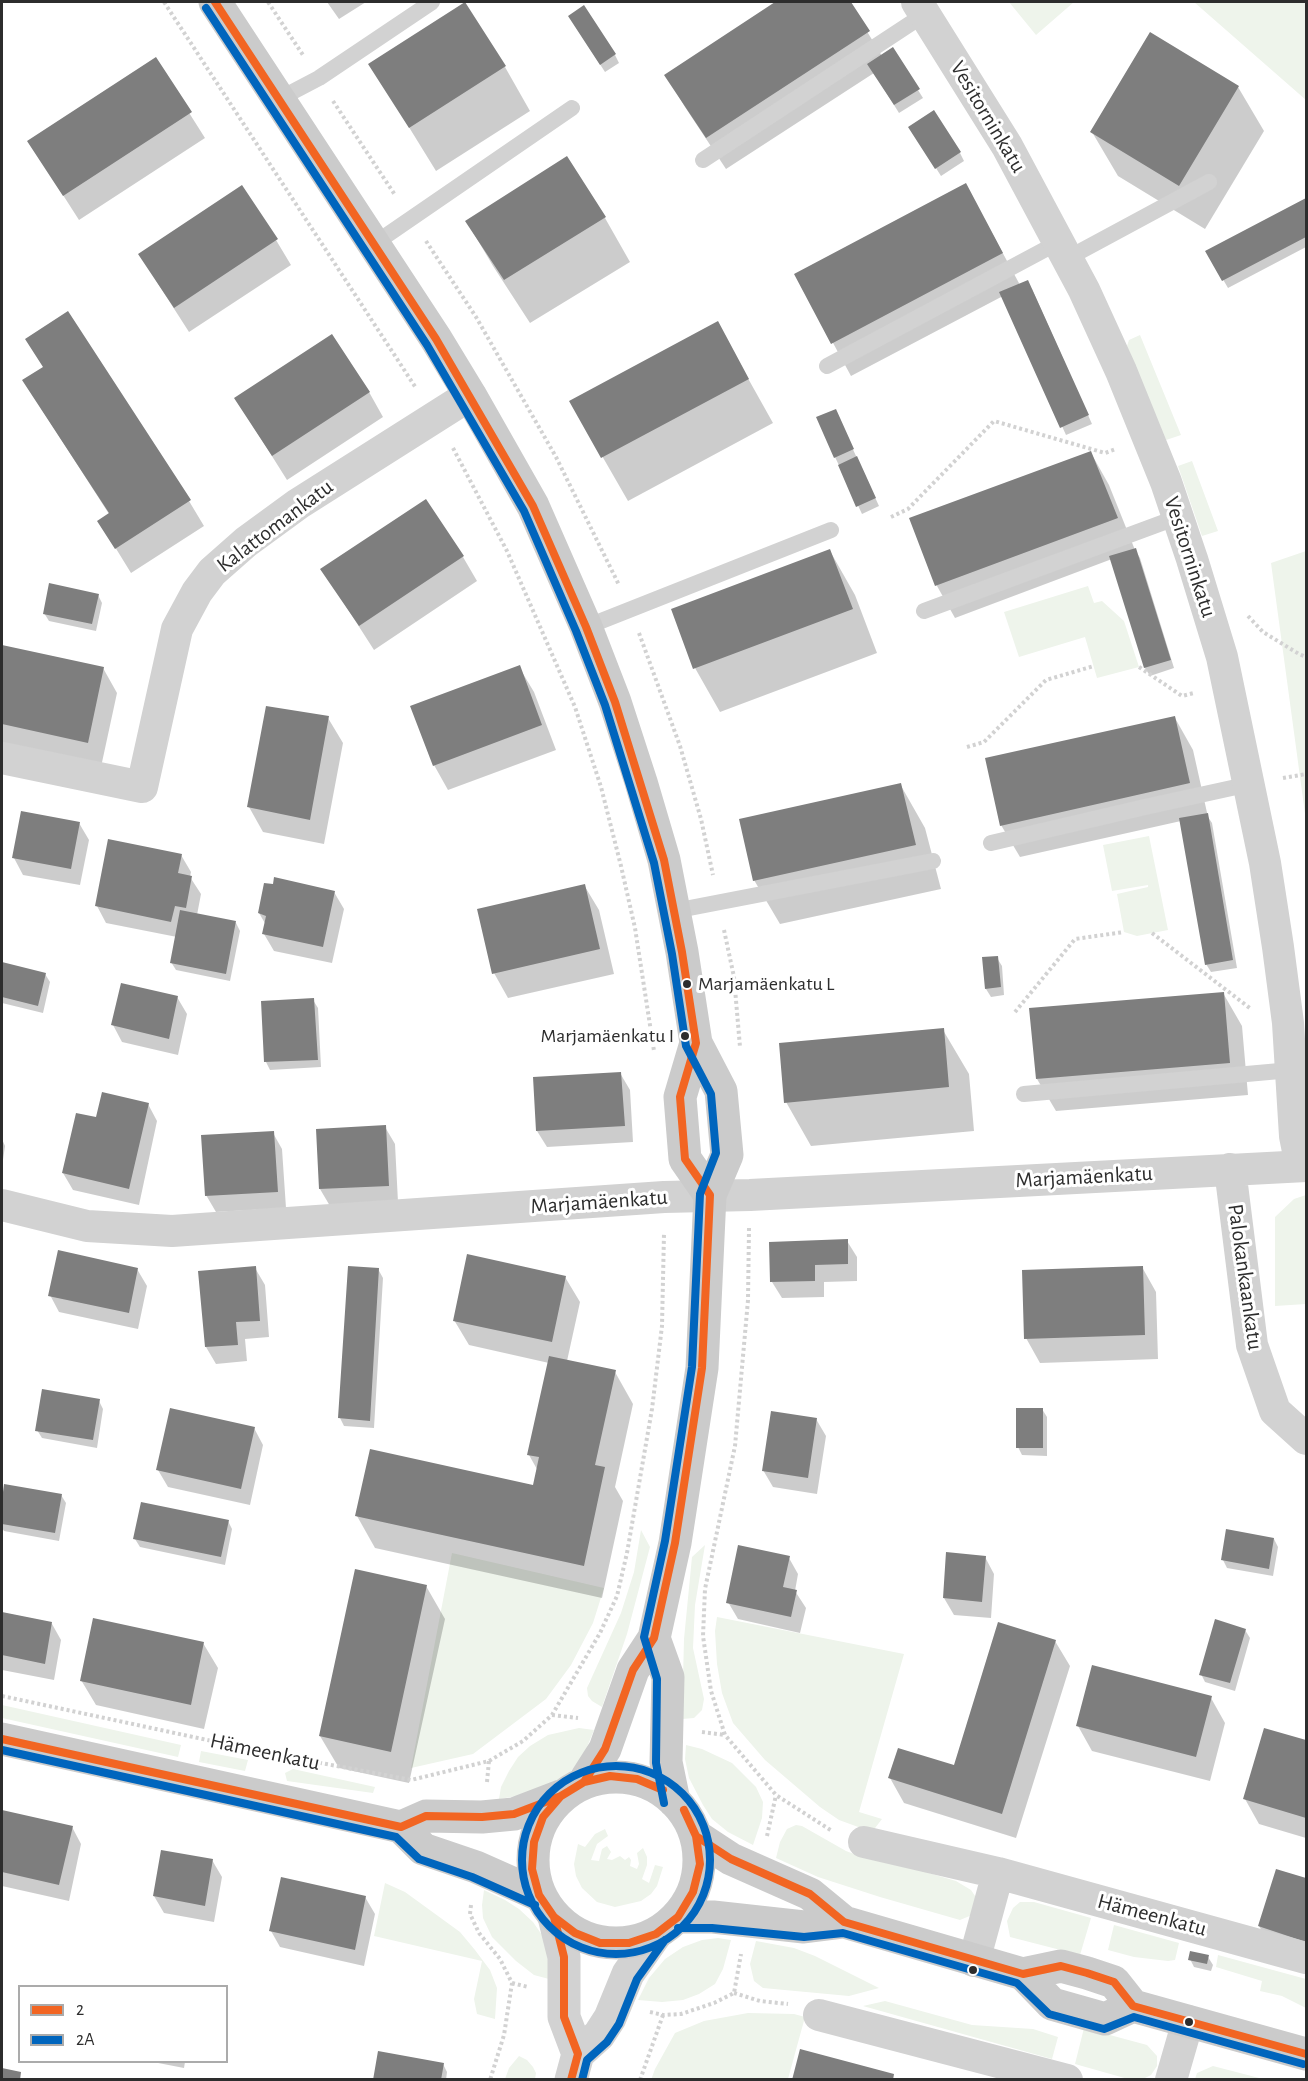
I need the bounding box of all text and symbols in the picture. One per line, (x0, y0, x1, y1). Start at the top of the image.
street label: Vesitorninkatu (944, 56, 1032, 178)
street label: Kalattomankatu (212, 474, 338, 578)
street label: Vesitorninkatu (1158, 493, 1222, 621)
place label: Marjamäenkatu L (698, 972, 834, 996)
marker: Marjamäenkatu L (681, 978, 693, 990)
place label: Marjamäenkatu I (541, 1024, 674, 1048)
marker: Marjamäenkatu I (679, 1030, 691, 1042)
street label: Marjamäenkatu (1015, 1160, 1153, 1194)
street label: Marjamäenkatu (530, 1184, 668, 1220)
street label: Palokankaankatu (1222, 1202, 1268, 1352)
street label: Hämeenkatu (208, 1727, 322, 1777)
street label: Hämeenkatu (1095, 1888, 1209, 1942)
unlabelled marker (967, 1964, 979, 1976)
legend (18, 1985, 228, 2063)
text: 2 (76, 2001, 84, 2019)
unlabelled marker (1183, 2016, 1195, 2028)
text: 2A (76, 2031, 95, 2049)

